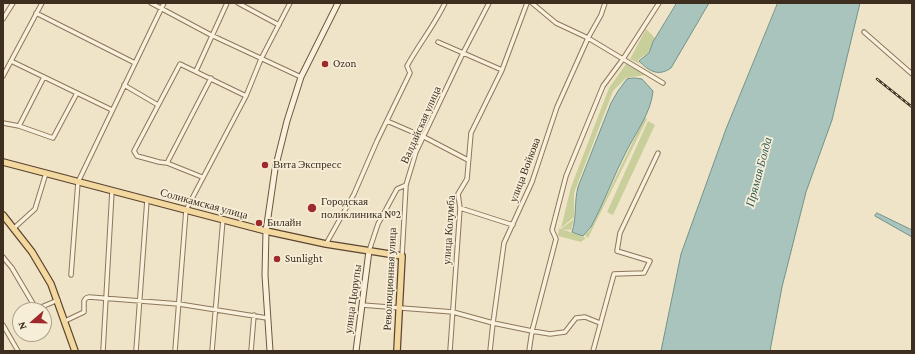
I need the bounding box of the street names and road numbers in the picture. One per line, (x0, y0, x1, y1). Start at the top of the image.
street label: Валдайская улица (398, 84, 444, 166)
street label: улица Войкова (507, 136, 543, 204)
street label: Соликамская улица (159, 186, 249, 222)
street label: улица Колумба (440, 195, 458, 265)
street label: Революционная улица (381, 227, 399, 331)
street label: улица Цюрупы (342, 264, 364, 334)

